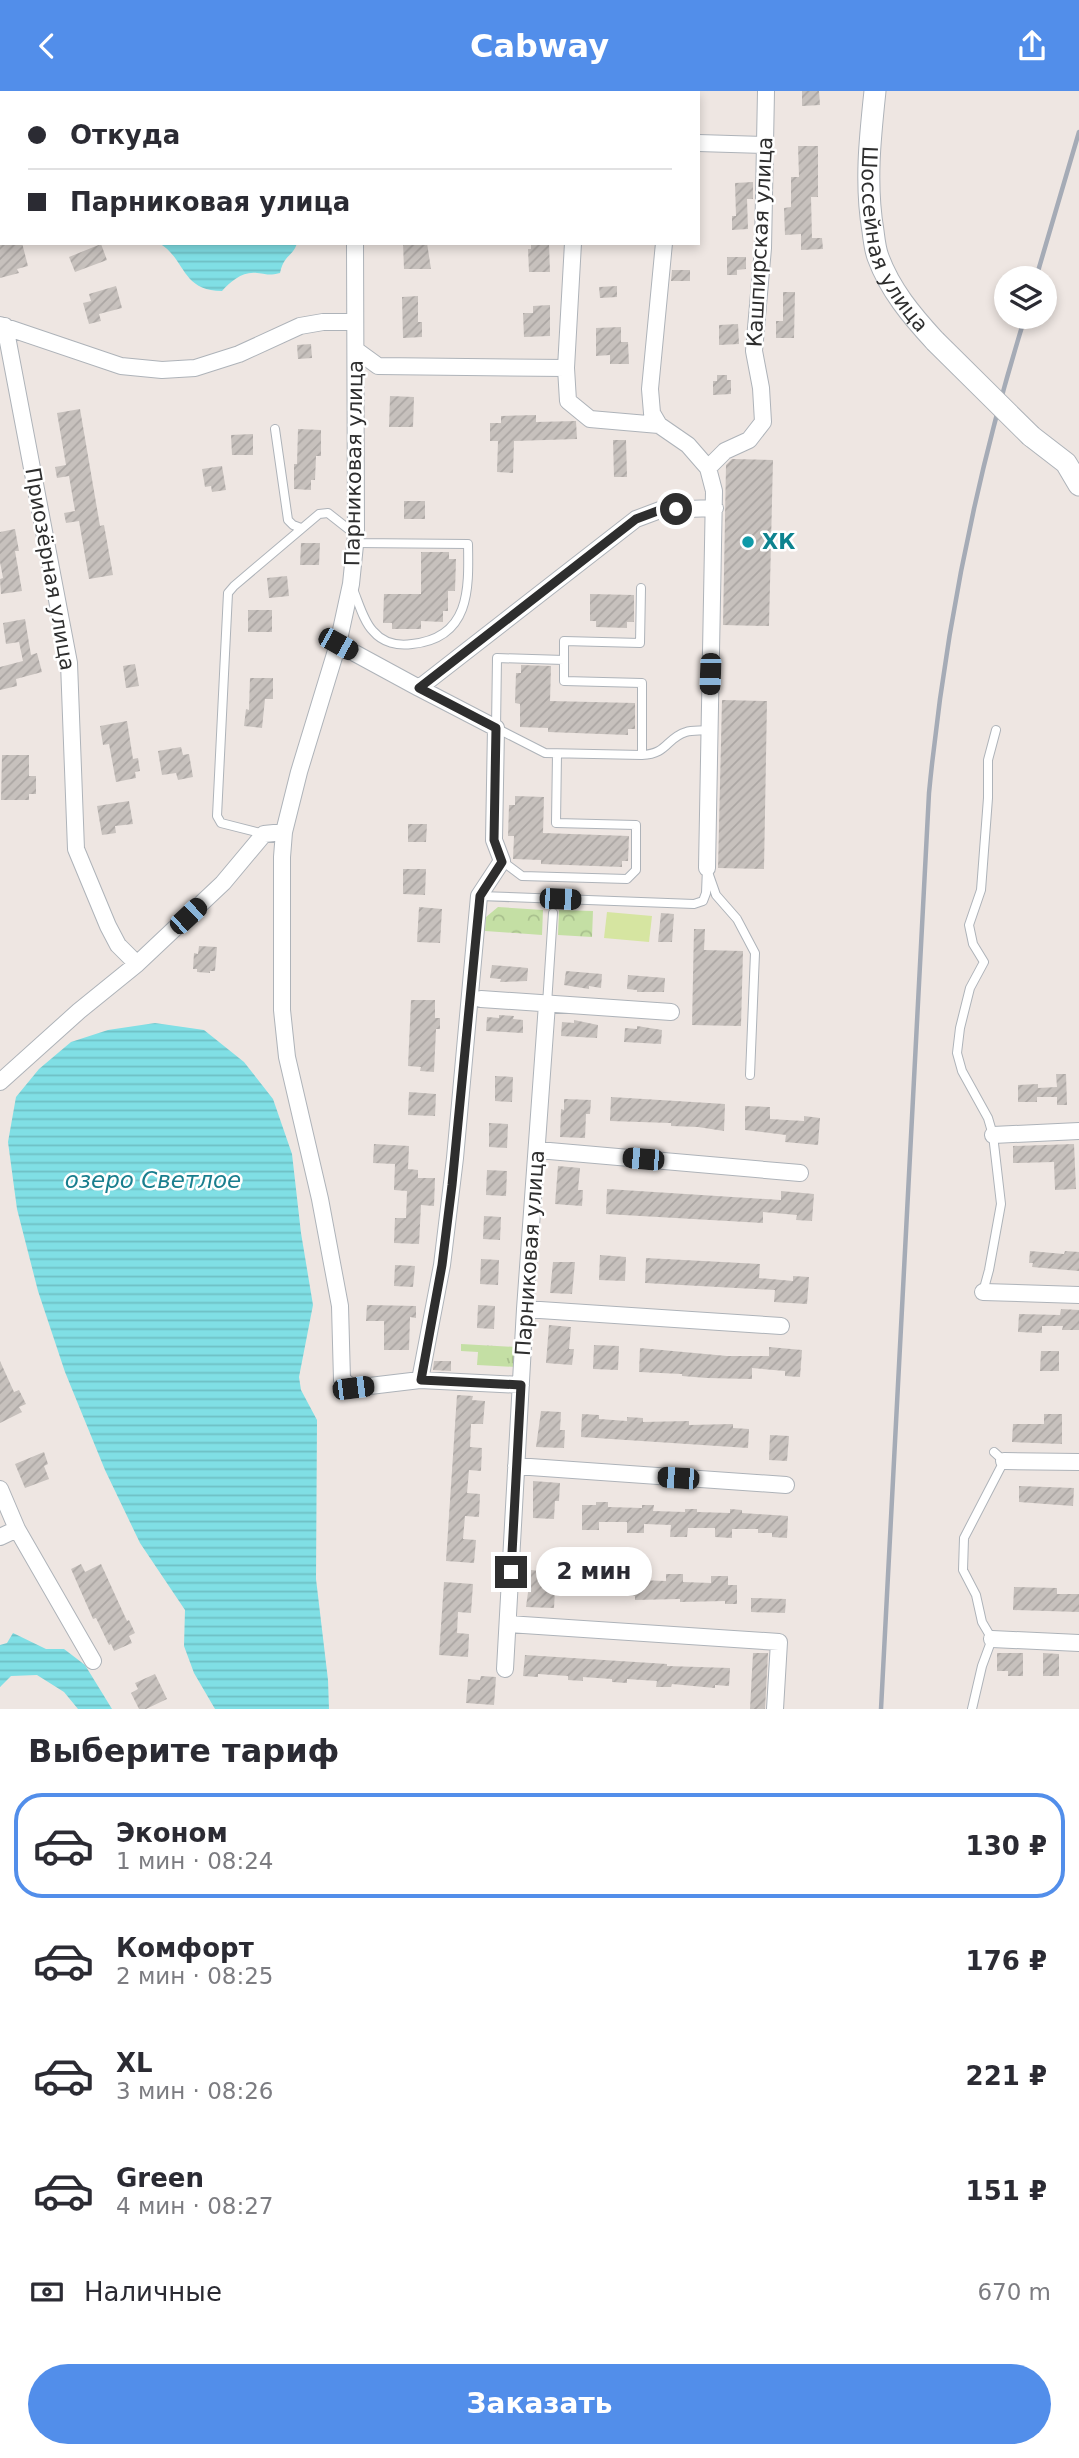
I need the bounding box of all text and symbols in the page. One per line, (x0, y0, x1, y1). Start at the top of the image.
icon: back (28, 27, 66, 65)
text: Cabway (470, 27, 609, 65)
icon: share (1013, 27, 1051, 65)
text: Откуда (70, 120, 180, 150)
street label: Кашпирская улица (743, 136, 777, 348)
street label: Шоссейная улица (857, 145, 933, 337)
text: Парниковая улица (70, 187, 350, 217)
map controls (994, 266, 1057, 329)
button: layers (994, 266, 1057, 329)
street label: Парниковая улица (340, 360, 368, 566)
street label: Приозёрная улица (20, 466, 80, 672)
route start (660, 493, 692, 525)
place label: ХК (762, 530, 795, 554)
marker: ХК (740, 534, 756, 550)
car (315, 625, 362, 663)
car (699, 653, 722, 695)
car (539, 888, 582, 910)
car (166, 894, 211, 938)
car (622, 1147, 665, 1171)
street label: Парниковая улица (511, 1149, 549, 1357)
water label: озеро Светлое (65, 1167, 241, 1193)
car (331, 1375, 376, 1401)
car (657, 1466, 700, 1490)
callout: 2 мин (536, 1547, 651, 1597)
route end (495, 1556, 527, 1588)
text: 2 мин (557, 1558, 631, 1584)
text: Выберите тариф (28, 1732, 339, 1770)
icon: car (32, 1814, 95, 1877)
text: Эконом (116, 1818, 228, 1848)
text: 130 ₽ (966, 1831, 1047, 1861)
text: 1 мин · 08:24 (116, 1848, 274, 1874)
icon: car (32, 1929, 95, 1992)
text: Комфорт (116, 1933, 254, 1963)
text: 176 ₽ (966, 1946, 1047, 1976)
text: 2 мин · 08:25 (116, 1963, 274, 1989)
icon: car (32, 2044, 95, 2107)
text: XL (116, 2048, 153, 2078)
text: 221 ₽ (966, 2061, 1047, 2091)
text: 3 мин · 08:26 (116, 2078, 274, 2104)
icon: car (32, 2159, 95, 2222)
text: Green (116, 2163, 204, 2193)
text: 151 ₽ (966, 2176, 1047, 2206)
text: 4 мин · 08:27 (116, 2193, 274, 2219)
icon: cash (28, 2273, 66, 2311)
text: Наличные (84, 2277, 222, 2307)
text: 670 m (977, 2279, 1051, 2305)
button: Заказать (28, 2364, 1051, 2444)

